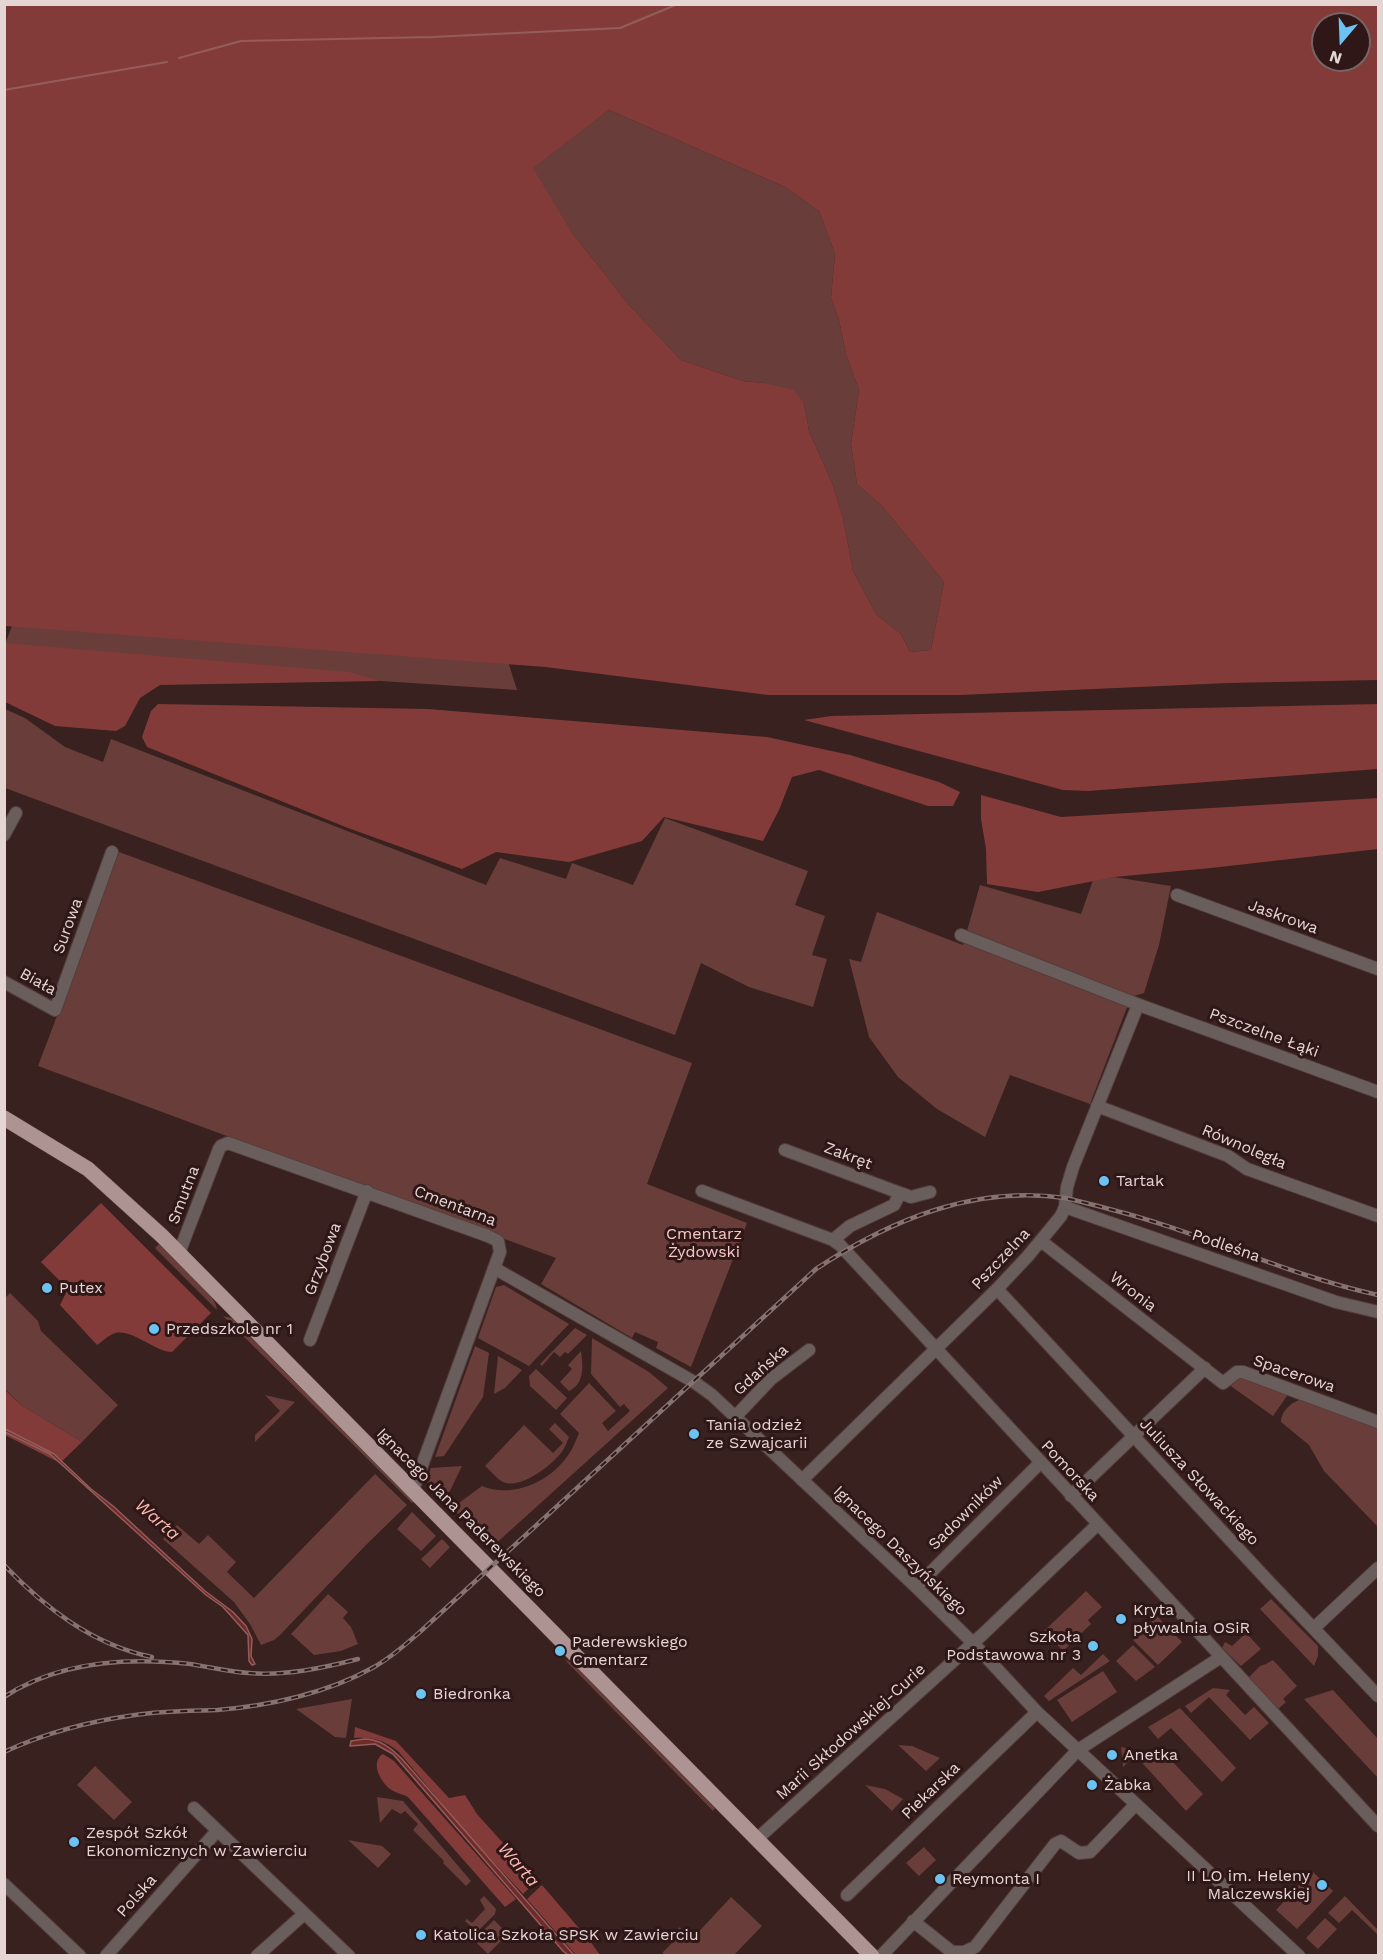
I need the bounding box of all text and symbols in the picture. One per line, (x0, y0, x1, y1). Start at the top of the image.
north arrow (1311, 12, 1371, 72)
text: N (1327, 47, 1344, 69)
street label: Jaskrowa (1245, 895, 1321, 939)
street label: Surowa (49, 896, 87, 956)
street label: Biała (16, 964, 60, 1000)
street label: Pszczelne Łąki (1207, 1004, 1321, 1062)
street label: Równoległa (1199, 1121, 1289, 1173)
street label: Zakręt (821, 1138, 875, 1174)
street label: Smutna (164, 1163, 204, 1227)
place label: Tartak (1116, 1171, 1164, 1191)
marker: Tartak (1097, 1174, 1111, 1188)
street label: Cmentarna (411, 1182, 499, 1230)
street label: Grzybowa (300, 1220, 346, 1298)
park label: Cmentarz Żydowski (666, 1224, 742, 1262)
street label: Pszczelna (968, 1224, 1034, 1294)
street label: Podleśna (1189, 1225, 1263, 1267)
street label: Wronia (1106, 1268, 1160, 1316)
place label: Putex (59, 1278, 103, 1298)
marker: Putex (40, 1281, 54, 1295)
place label: Przedszkole nr 1 (166, 1319, 293, 1339)
marker: Przedszkole nr 1 (147, 1322, 161, 1336)
street label: Gdańska (730, 1340, 792, 1400)
street label: Spacerowa (1251, 1351, 1337, 1397)
street label: Juliusza Słowackiego (1135, 1414, 1263, 1550)
place label: Tania odzież ze Szwajcarii (706, 1415, 807, 1453)
street label: Ignacego Jana Paderewskiego (372, 1424, 550, 1602)
marker: Tania odzież ze Szwajcarii (687, 1427, 701, 1441)
street label: Pomorska (1037, 1436, 1103, 1506)
street label: Sadowników (925, 1472, 1007, 1554)
street label: Ignacego Daszyńskiego (829, 1482, 971, 1620)
water label: Warta (130, 1495, 184, 1545)
place label: Kryta pływalnia OSiR (1133, 1600, 1250, 1638)
marker: Kryta pływalnia OSiR (1114, 1612, 1128, 1626)
place label: Szkoła Podstawowa nr 3 (946, 1627, 1081, 1665)
place label: Paderewskiego Cmentarz (572, 1632, 688, 1670)
marker: Szkoła Podstawowa nr 3 (1086, 1639, 1100, 1653)
marker: Paderewskiego Cmentarz (553, 1644, 567, 1658)
street label: Marii Skłodowskiej-Curie (772, 1660, 930, 1804)
place label: Biedronka (433, 1684, 511, 1704)
marker: Biedronka (414, 1687, 428, 1701)
place label: Anetka (1124, 1745, 1178, 1765)
marker: Anetka (1105, 1748, 1119, 1762)
street label: Piekarska (898, 1758, 964, 1824)
place label: Żabka (1104, 1775, 1151, 1795)
marker: Żabka (1085, 1778, 1099, 1792)
place label: Zespół Szkół Ekonomicznych w Zawierciu (86, 1823, 307, 1861)
marker: Zespół Szkół Ekonomicznych w Zawierciu (67, 1835, 81, 1849)
water label: Warta (493, 1838, 543, 1892)
place label: II LO im. Heleny Malczewskiej (1186, 1866, 1310, 1904)
place label: Reymonta I (952, 1869, 1040, 1889)
street label: Polska (113, 1871, 161, 1921)
marker: Reymonta I (933, 1872, 947, 1886)
marker: II LO im. Heleny Malczewskiej (1315, 1878, 1329, 1892)
place label: Katolica Szkoła SPSK w Zawierciu (433, 1925, 699, 1945)
marker: Katolica Szkoła SPSK w Zawierciu (414, 1928, 428, 1942)

